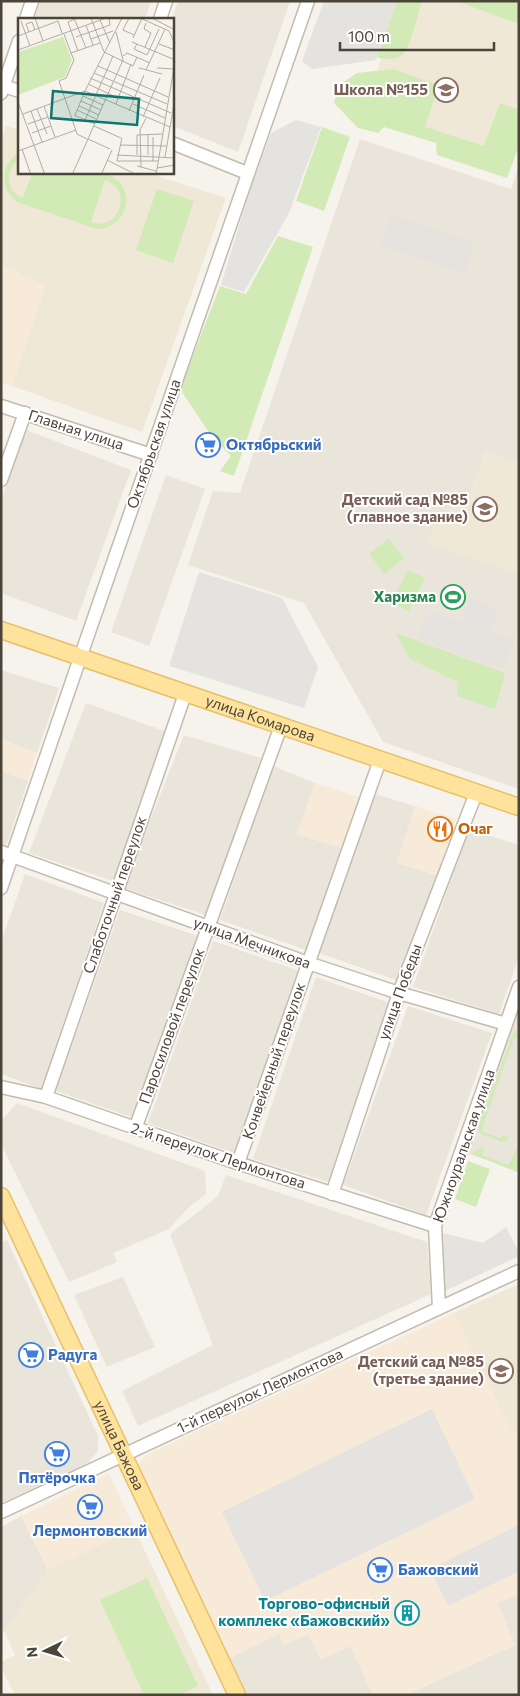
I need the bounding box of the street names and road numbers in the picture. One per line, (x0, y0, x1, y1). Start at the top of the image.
street label: Октябрьская улица (122, 377, 184, 511)
street label: Главная улица (26, 405, 126, 453)
street label: улица Комарова (204, 691, 318, 745)
street label: Слаботочный переулок (79, 814, 149, 976)
street label: улица Мечникова (191, 912, 314, 972)
street label: улица Победы (373, 941, 425, 1042)
street label: Паросиловой переулок (134, 945, 208, 1106)
street label: Конвейерный переулок (238, 980, 308, 1142)
street label: Южноуральская улица (428, 1067, 498, 1225)
street label: 2-й переулок Лермонтова (129, 1118, 308, 1192)
street label: 1-й переулок Лермонтова (174, 1344, 345, 1436)
street label: улица Бажова (91, 1397, 149, 1493)

